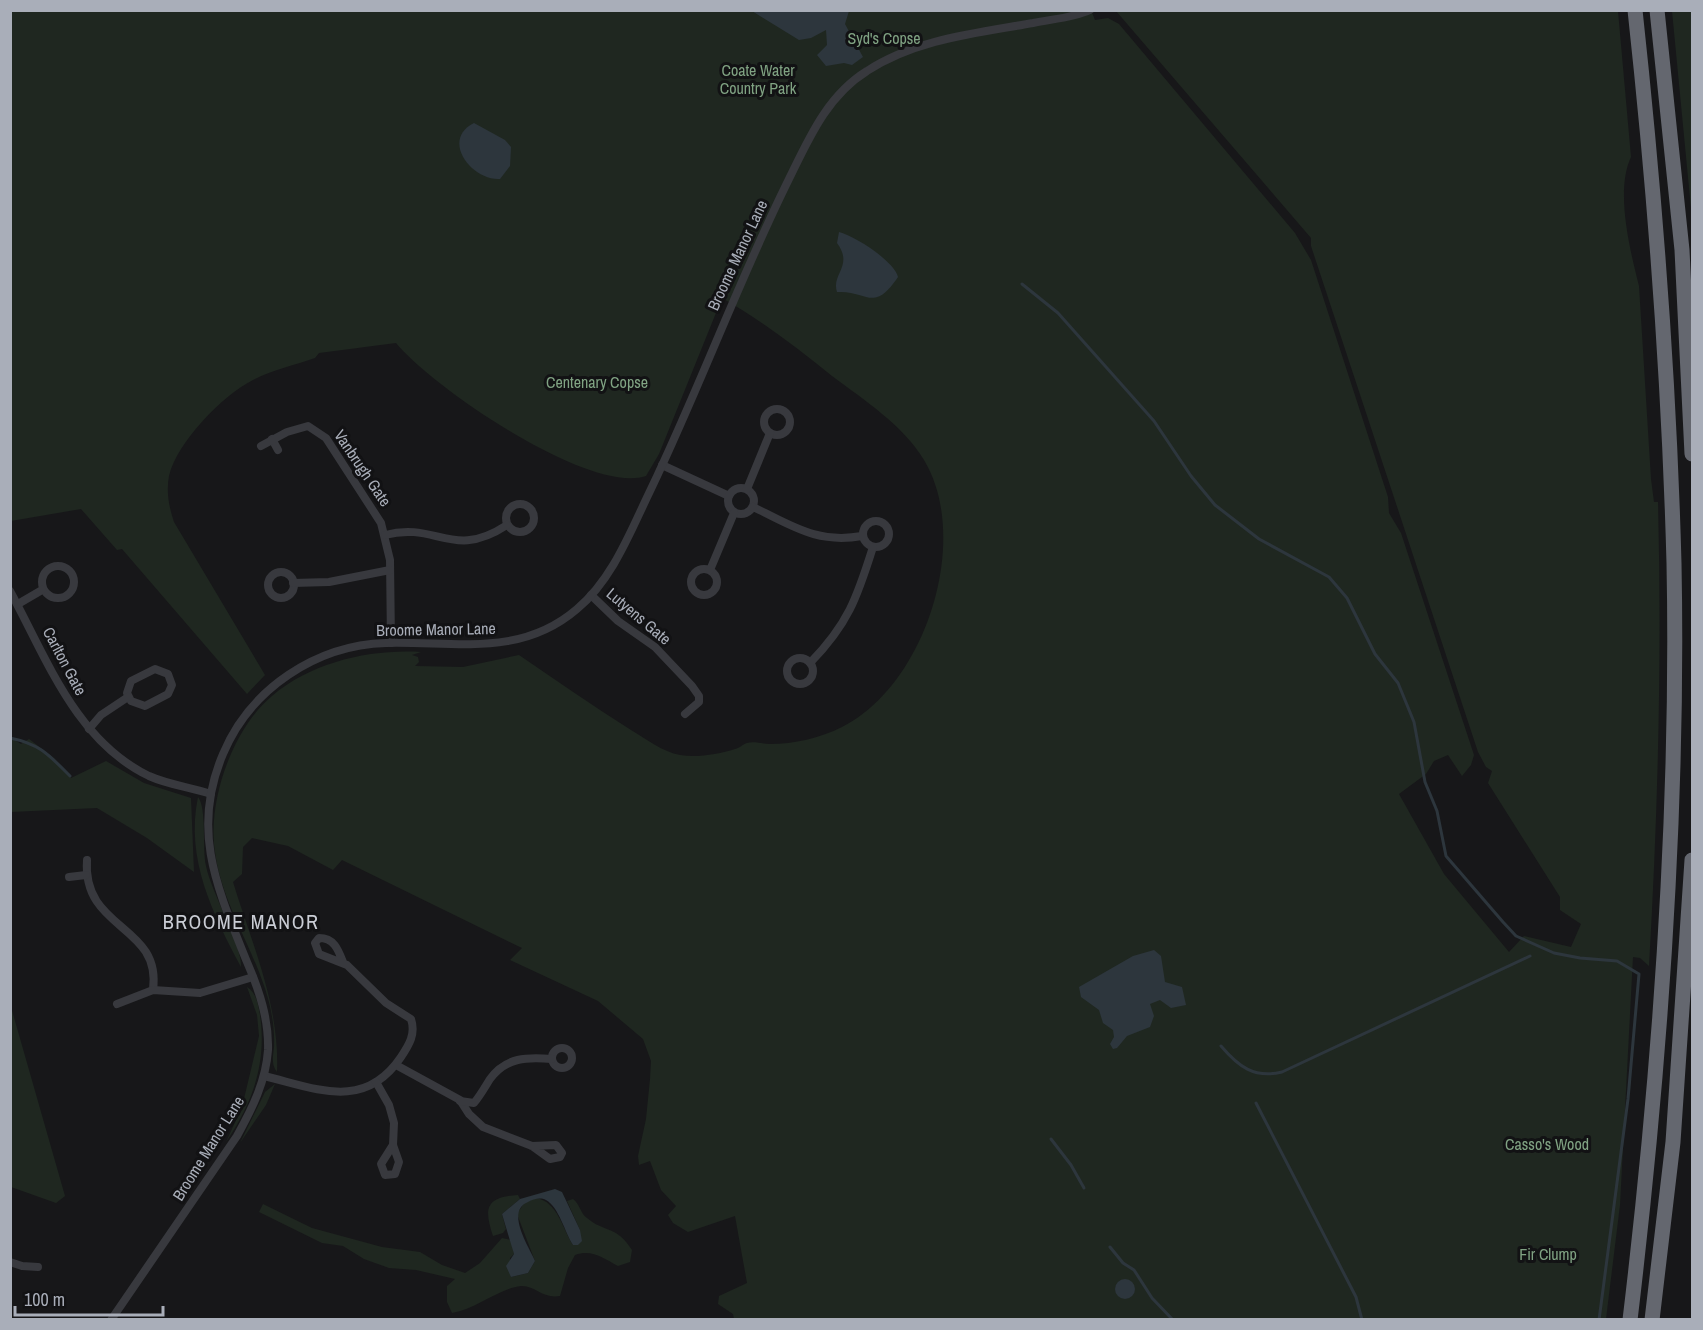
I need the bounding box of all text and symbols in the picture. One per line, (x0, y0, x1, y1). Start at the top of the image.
park label: Syd's Copse (847, 27, 921, 49)
park label: Coate Water Country Park (720, 59, 797, 99)
street label: Broome Manor Lane (702, 196, 772, 314)
park label: Centenary Copse (546, 371, 648, 393)
street label: Vanbrugh Gate (329, 425, 397, 511)
street label: Lutyens Gate (602, 582, 676, 650)
street label: Broome Manor Lane (376, 617, 496, 641)
street label: Carlton Gate (38, 623, 92, 699)
district label: BROOME MANOR (163, 908, 319, 935)
street label: Broome Manor Lane (167, 1091, 249, 1205)
park label: Casso's Wood (1505, 1133, 1589, 1155)
park label: Fir Clump (1519, 1243, 1577, 1265)
scale bar (15, 1279, 164, 1317)
text: 100 m (24, 1287, 65, 1312)

